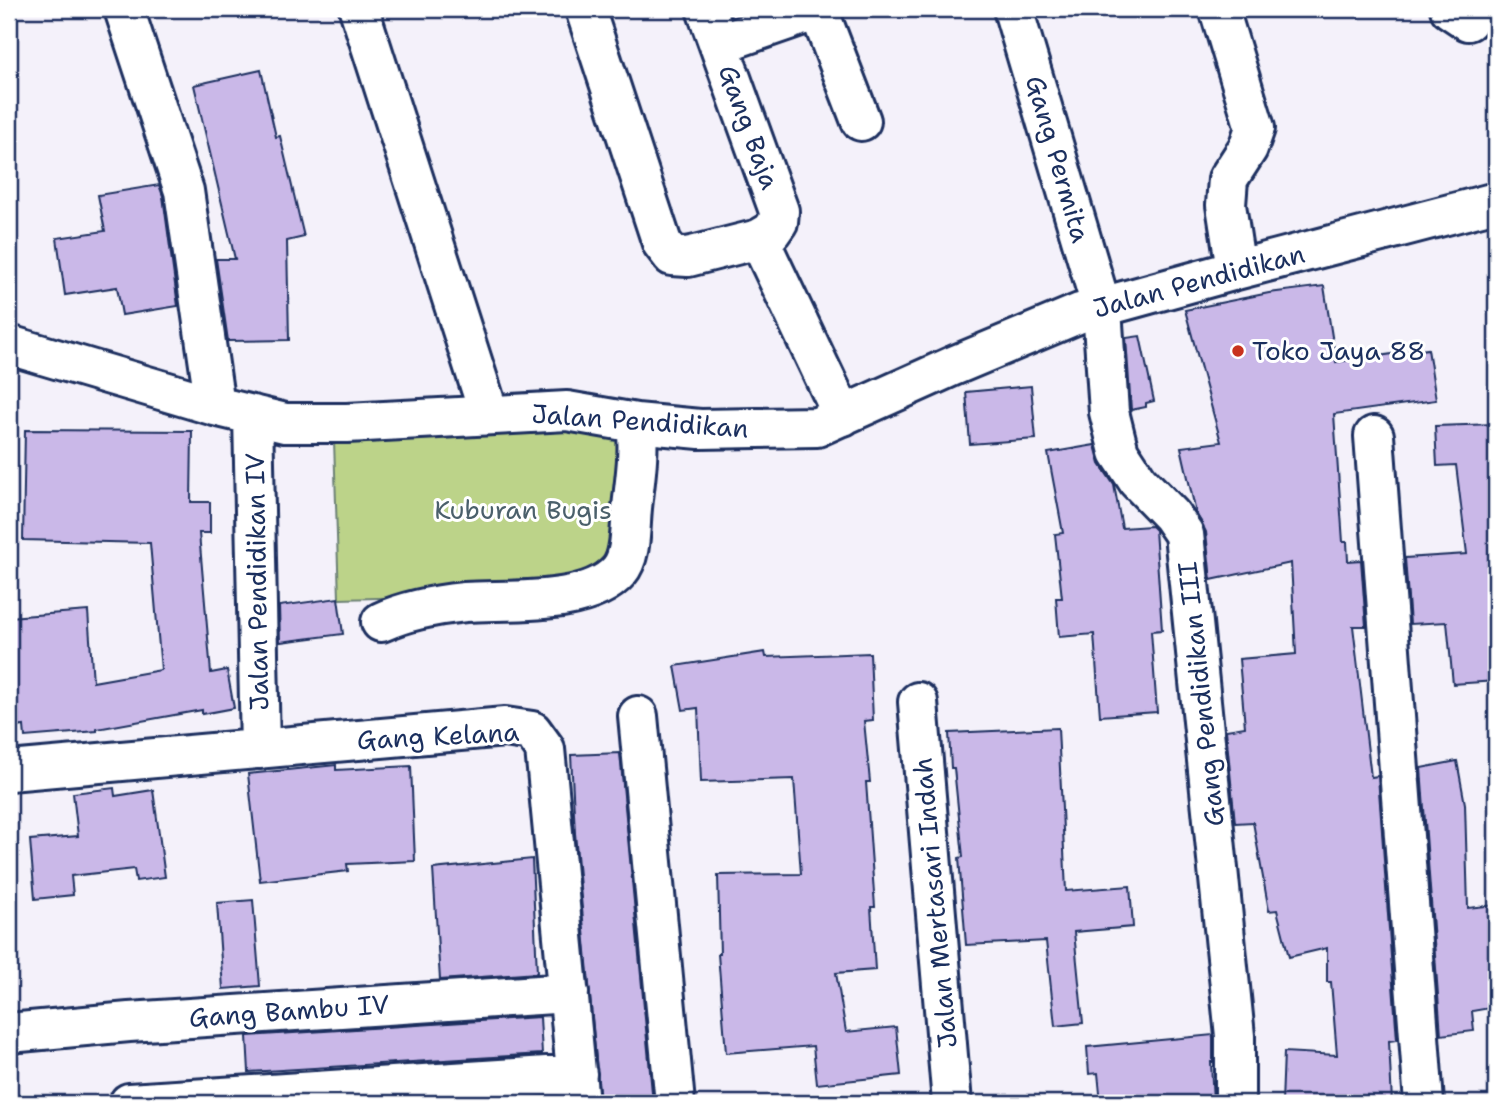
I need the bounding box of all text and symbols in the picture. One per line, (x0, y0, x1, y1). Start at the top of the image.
street label: Gang Baja (711, 60, 788, 194)
street label: Gang Permita (1018, 71, 1099, 246)
street label: Jalan Pendidikan (1089, 235, 1308, 326)
place label: Toko Jaya 88 (1252, 333, 1425, 368)
marker: Toko Jaya 88 (1230, 343, 1246, 359)
street label: Jalan Pendidikan (530, 395, 750, 446)
street label: Jalan Pendidikan IV (237, 453, 276, 711)
park label: Kuburan Bugis (434, 492, 612, 527)
street label: Gang Pendidikan III (1169, 560, 1232, 828)
street label: Gang Kelana (356, 714, 520, 757)
street label: Jalan Mertasari Indah (904, 756, 965, 1050)
street label: Gang Bambu IV (188, 986, 390, 1035)

